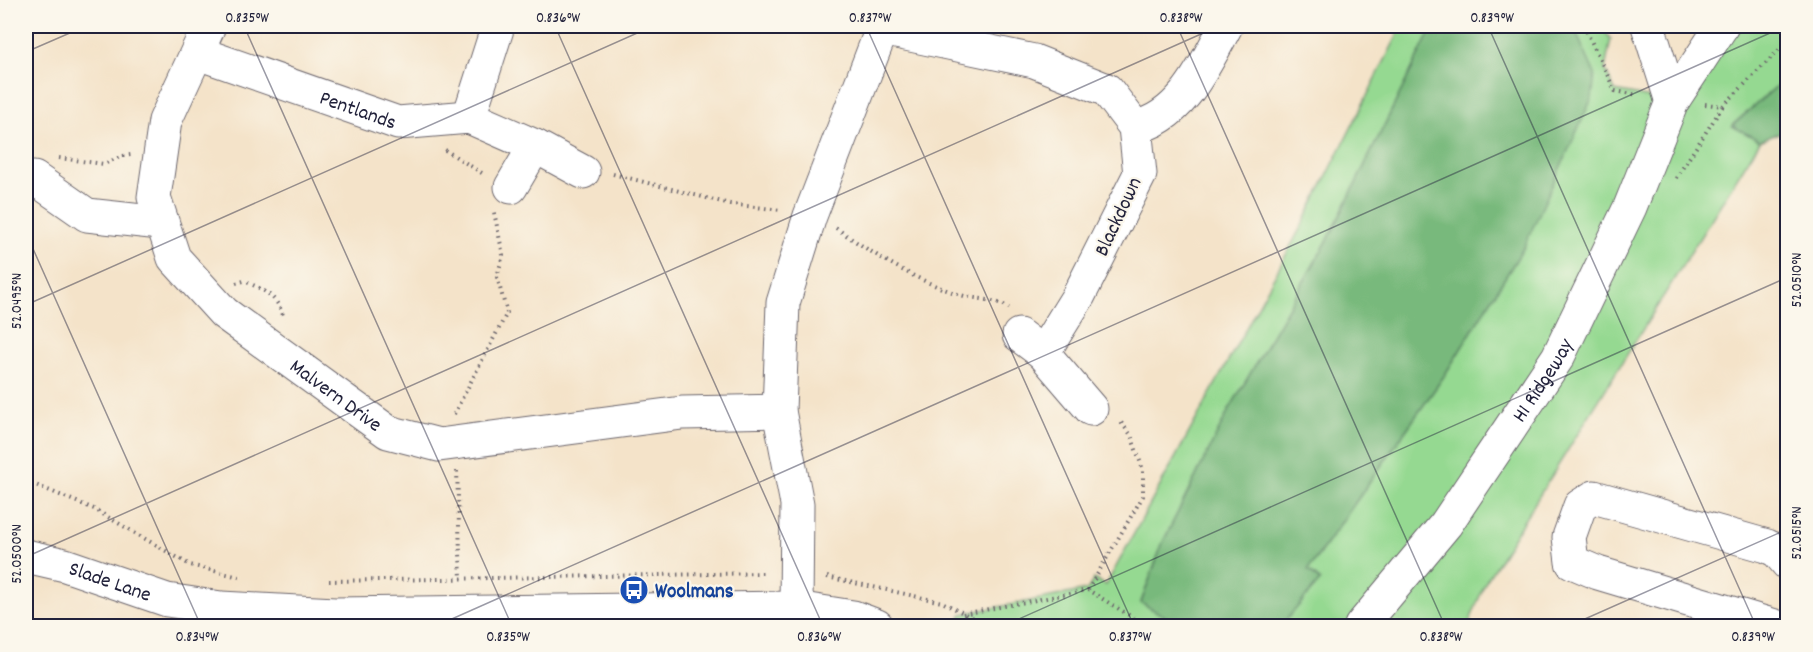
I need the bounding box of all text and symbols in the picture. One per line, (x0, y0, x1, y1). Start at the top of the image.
text: 0.835°W (225, 8, 269, 30)
text: 0.836°W (536, 8, 580, 30)
text: 0.837°W (849, 8, 892, 30)
text: 0.838°W (1160, 8, 1203, 30)
text: 0.839°W (1470, 8, 1514, 30)
street label: Pentlands (315, 85, 400, 139)
street label: Blackdown (1088, 173, 1151, 262)
text: 52.0510°N (1787, 253, 1809, 307)
text: 52.0495°N (7, 273, 29, 329)
street label: H1 Ridgeway (1506, 334, 1583, 429)
street label: Malvern Drive (282, 353, 387, 441)
text: 52.0515°N (1787, 506, 1809, 560)
text: 52.0500°N (7, 524, 29, 584)
street label: Slade Lane (64, 555, 155, 611)
bus stop icon: Woolmans (618, 574, 650, 606)
place label: Woolmans (655, 578, 734, 608)
text: 0.834°W (176, 627, 219, 649)
text: 0.835°W (486, 627, 530, 649)
text: 0.836°W (797, 627, 841, 649)
text: 0.837°W (1109, 627, 1152, 649)
text: 0.838°W (1420, 627, 1463, 649)
text: 0.839°W (1731, 627, 1775, 649)

